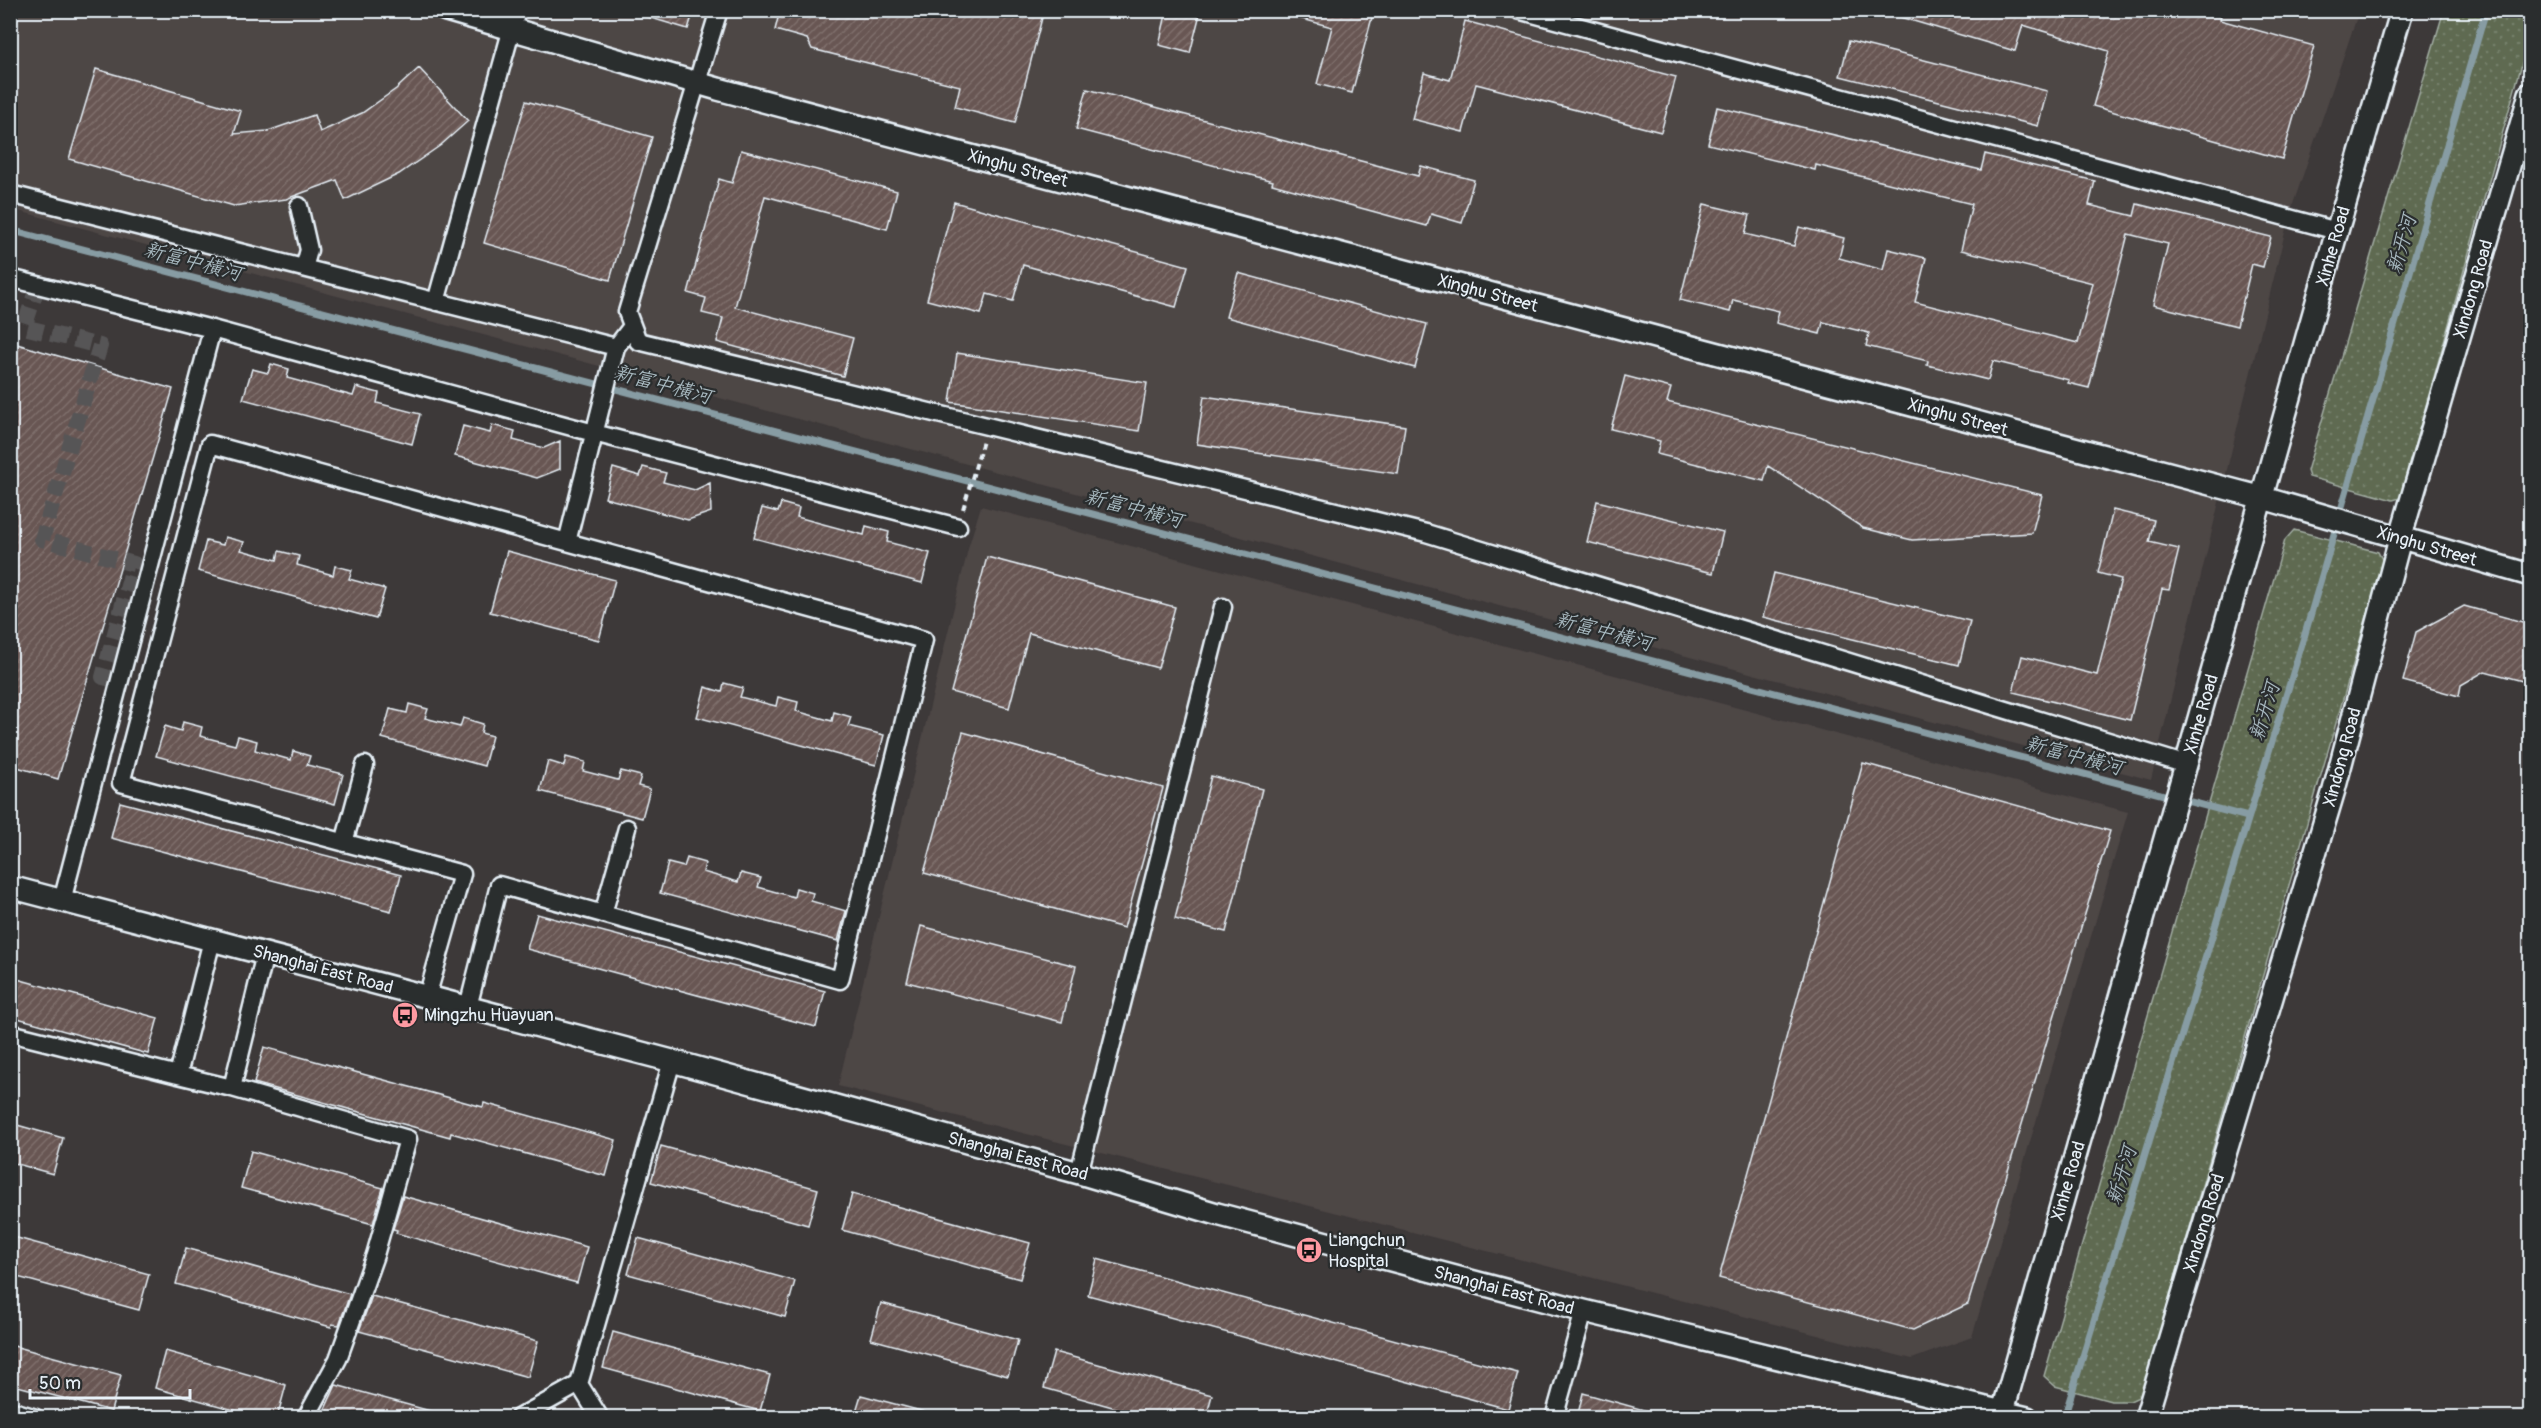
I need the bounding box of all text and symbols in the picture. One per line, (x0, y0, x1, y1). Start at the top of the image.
street label: Xinghu Street (965, 144, 1071, 193)
street label: Xinhe Road (2311, 204, 2356, 289)
water label: 新开河 (2381, 209, 2423, 276)
water label: 新富中横河 (141, 236, 247, 287)
street label: Xindong Road (2448, 237, 2499, 341)
street label: Xinghu Street (1435, 269, 1541, 318)
water label: 新富中横河 (611, 359, 717, 410)
street label: Xinghu Street (1905, 393, 2011, 442)
water label: 新富中横河 (1082, 483, 1188, 534)
street label: Xinghu Street (2374, 521, 2480, 572)
water label: 新富中横河 (1552, 606, 1658, 657)
street label: Xinhe Road (2179, 672, 2224, 757)
water label: 新开河 (2244, 676, 2286, 743)
street label: Xindong Road (2318, 705, 2367, 809)
water label: 新富中横河 (2022, 730, 2128, 781)
street label: Shanghai East Road (250, 940, 396, 999)
bus stop icon: Mingzhu Huayuan (390, 1000, 420, 1030)
place label: Mingzhu Huayuan (424, 1004, 554, 1027)
street label: Shanghai East Road (945, 1127, 1091, 1186)
street label: Xinhe Road (2046, 1139, 2091, 1224)
water label: 新开河 (2101, 1140, 2143, 1207)
street label: Xindong Road (2179, 1171, 2230, 1275)
place label: Liangchun Hospital (1328, 1229, 1405, 1273)
bus stop icon: Liangchun Hospital (1294, 1235, 1324, 1265)
street label: Shanghai East Road (1431, 1261, 1577, 1320)
scale bar (30, 1362, 190, 1400)
text: 50 m (39, 1372, 81, 1395)

